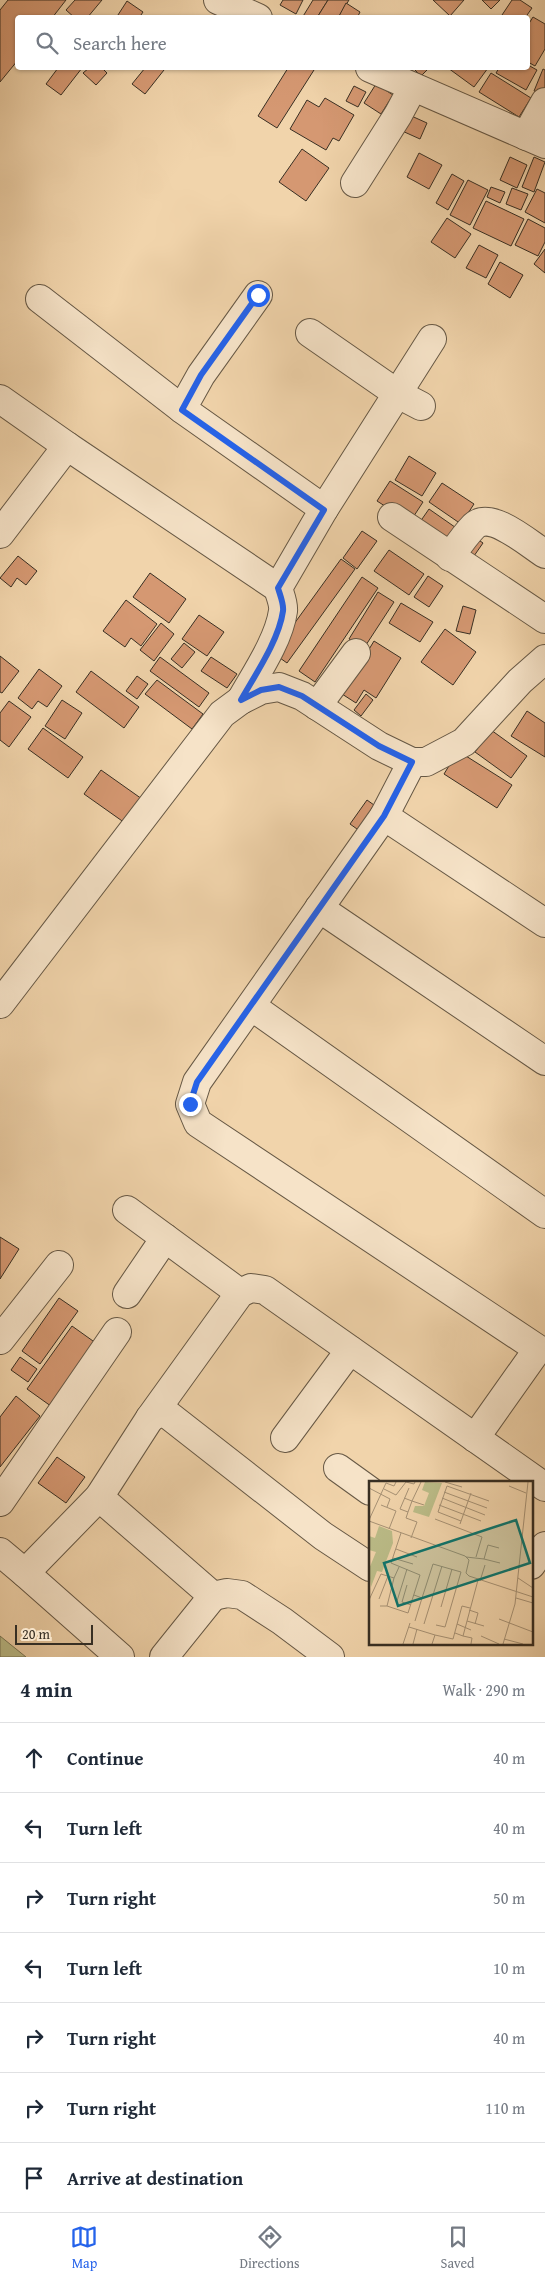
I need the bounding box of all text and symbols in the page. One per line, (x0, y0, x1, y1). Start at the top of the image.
search box (15, 15, 530, 70)
icon: search (33, 29, 61, 57)
text: Search here (73, 29, 167, 57)
route start (247, 284, 270, 307)
route end (179, 1093, 202, 1116)
inset map (369, 1481, 532, 1644)
scale bar (15, 1622, 92, 1645)
text: 20 m (22, 1624, 50, 1644)
text: 4 min (20, 1674, 72, 1705)
text: Walk · 290 m (442, 1678, 525, 1702)
icon: ahead (20, 1744, 48, 1772)
text: Continue (67, 1744, 144, 1772)
text: 40 m (493, 1746, 525, 1770)
icon: left (20, 1814, 48, 1842)
text: Turn left (67, 1814, 142, 1842)
text: 40 m (493, 1816, 525, 1840)
icon: right (20, 1884, 48, 1912)
text: Turn right (67, 1884, 156, 1912)
text: 50 m (493, 1886, 525, 1910)
icon: left (20, 1954, 48, 1982)
text: Turn left (67, 1954, 142, 1982)
text: 10 m (493, 1956, 525, 1980)
icon: right (20, 2024, 48, 2052)
text: Turn right (67, 2024, 156, 2052)
text: 40 m (493, 2026, 525, 2050)
icon: right (20, 2094, 48, 2122)
text: Turn right (67, 2094, 156, 2122)
text: 110 m (485, 2096, 525, 2120)
icon: arrive (20, 2164, 48, 2192)
text: Arrive at destination (67, 2164, 243, 2192)
tab: Map (70, 2223, 98, 2273)
tab: Directions (239, 2223, 300, 2273)
tab: Saved (441, 2223, 475, 2273)

